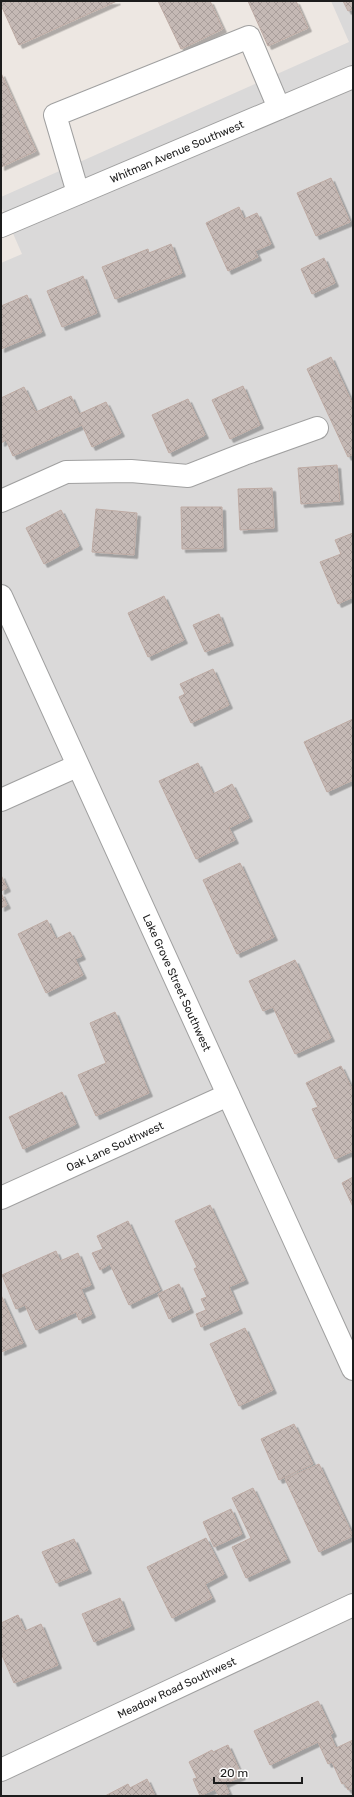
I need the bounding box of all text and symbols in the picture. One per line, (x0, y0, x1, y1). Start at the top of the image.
street label: Whitman Avenue Southwest (108, 117, 246, 186)
street label: Lake Grove Street Southwest (140, 912, 214, 1054)
street label: Oak Lane Southwest (64, 1118, 166, 1174)
street label: Meadow Road Southwest (115, 1654, 239, 1721)
scale bar (214, 1759, 302, 1785)
text: 20 m (220, 1766, 248, 1780)

